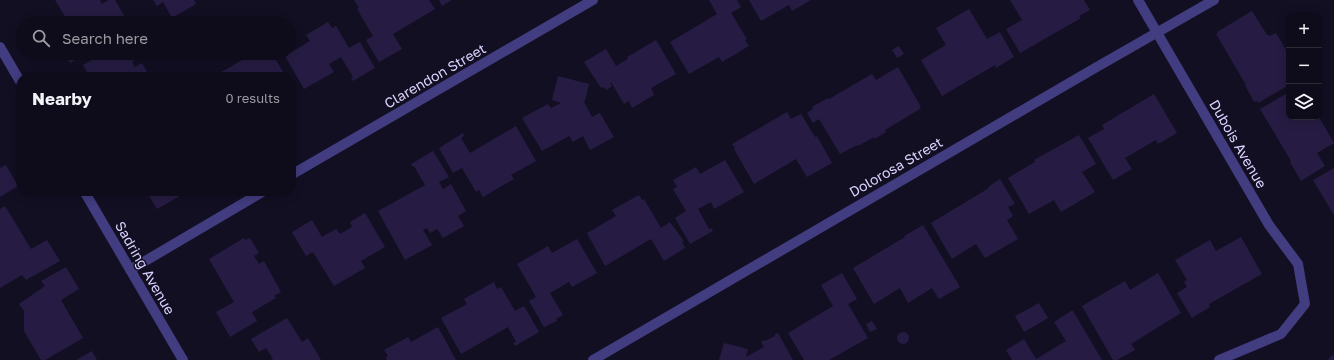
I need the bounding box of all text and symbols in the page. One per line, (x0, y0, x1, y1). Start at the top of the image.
map controls (1286, 12, 1322, 120)
button: + (1286, 12, 1322, 48)
search box (16, 16, 296, 60)
icon: search (30, 27, 52, 49)
text: Search here (62, 29, 148, 47)
street label: Clarendon Street (381, 40, 489, 112)
button: − (1286, 48, 1322, 84)
button: layers (1286, 84, 1322, 120)
text: Nearby (32, 88, 92, 109)
text: 0 results (225, 90, 280, 106)
street label: Dubois Avenue (1206, 96, 1271, 191)
street label: Dolorosa Street (846, 133, 945, 200)
street label: Sadring Avenue (112, 218, 179, 317)

